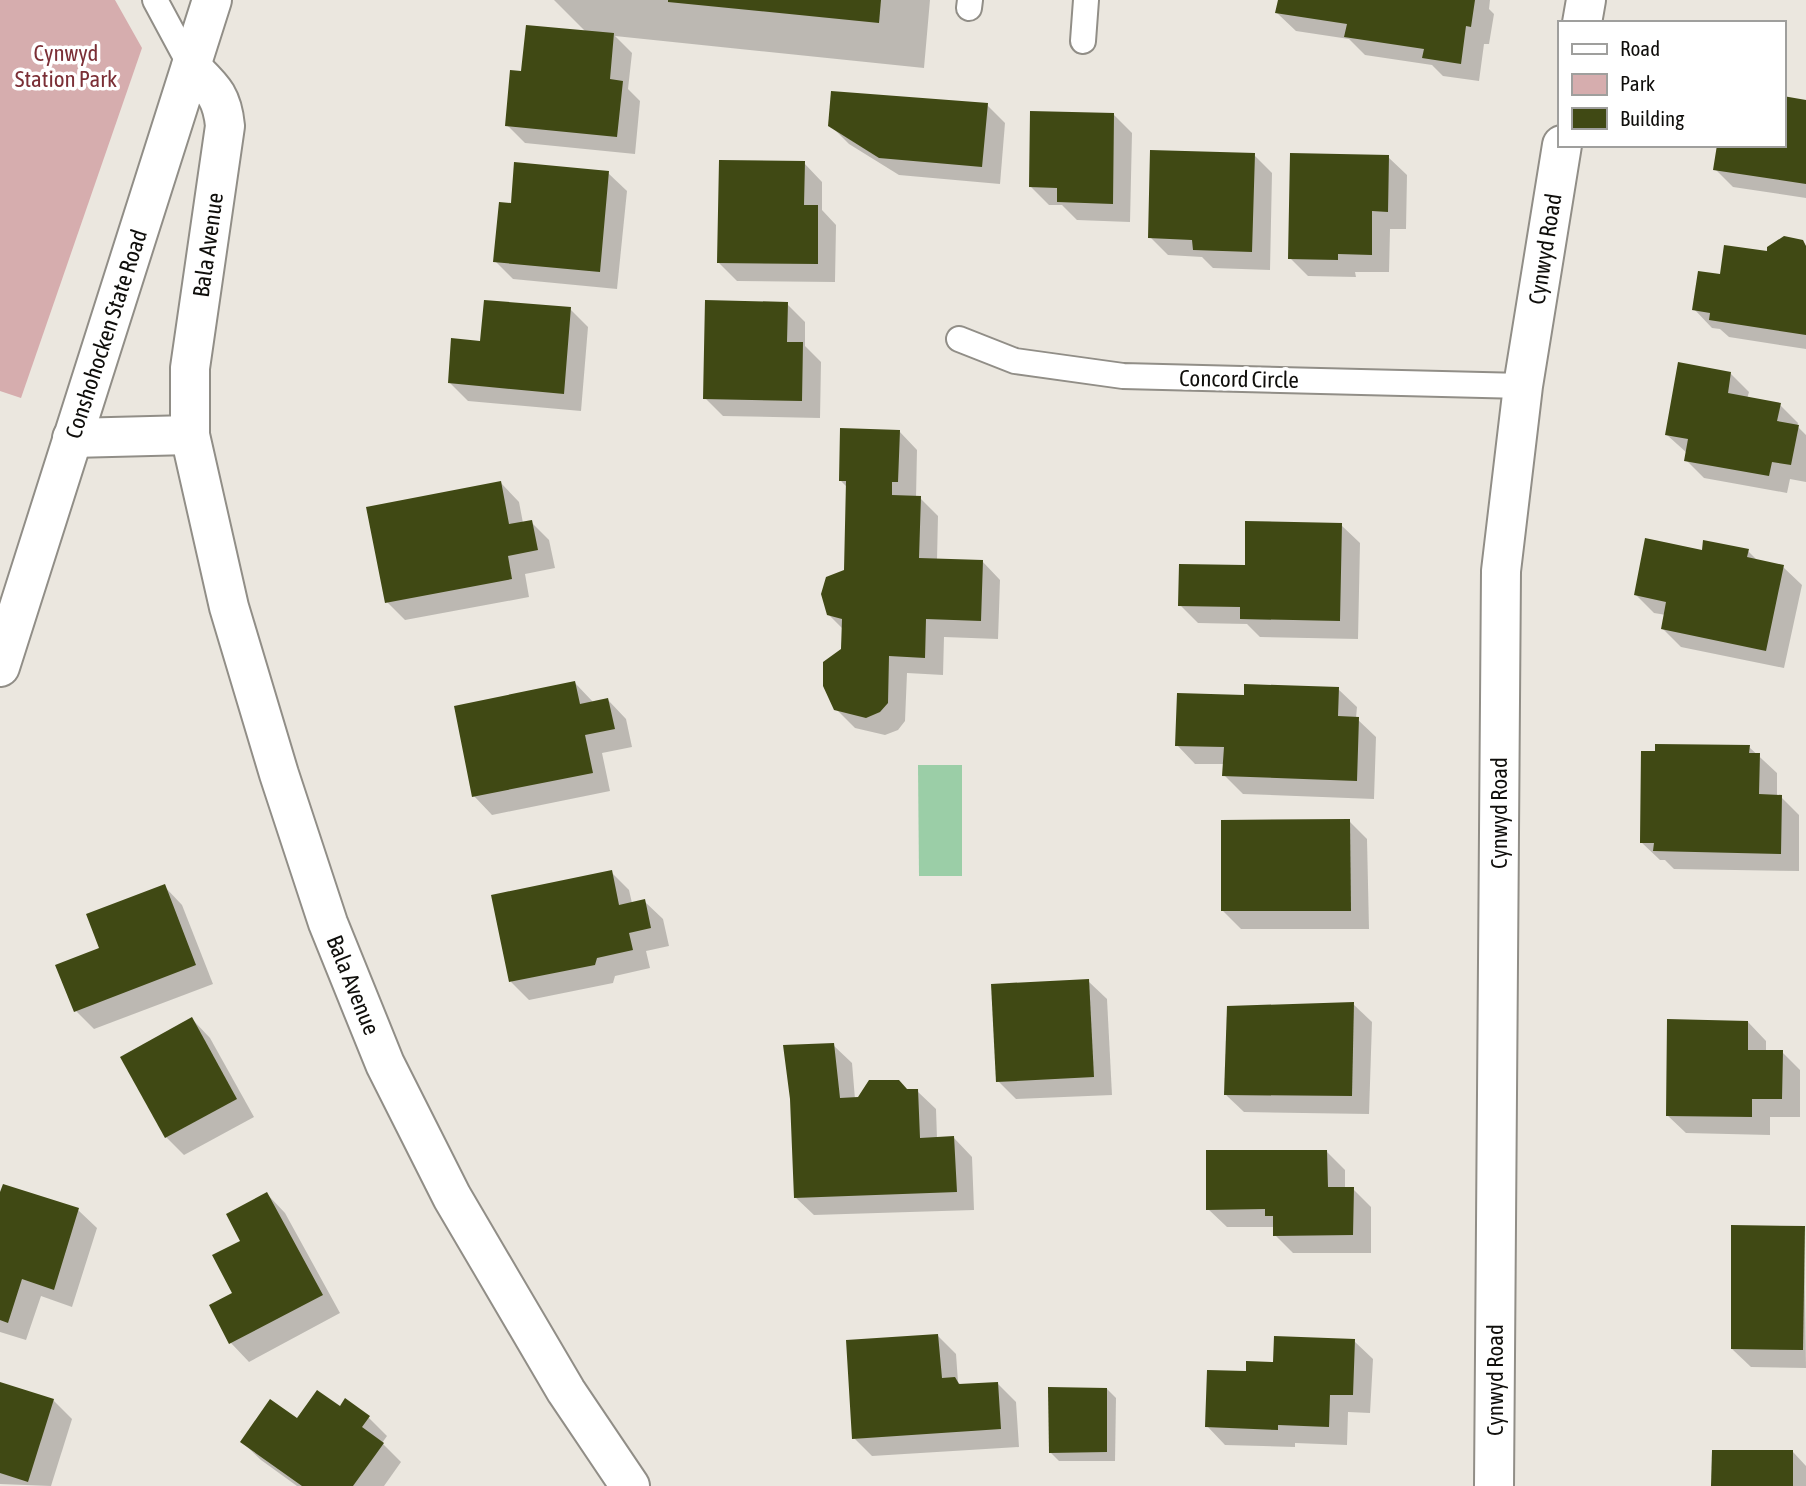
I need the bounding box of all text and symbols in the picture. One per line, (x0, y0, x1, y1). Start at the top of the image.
legend (1558, 21, 1785, 147)
text: Road (1620, 36, 1660, 60)
park label: Cynwyd Station Park (15, 40, 117, 92)
text: Park (1620, 71, 1655, 95)
text: Building (1620, 106, 1684, 130)
street label: Bala Avenue (188, 191, 228, 299)
street label: Cynwyd Road (1523, 192, 1567, 306)
street label: Conshohocken State Road (60, 226, 152, 442)
street label: Concord Circle (1179, 365, 1299, 393)
street label: Cynwyd Road (1486, 757, 1512, 869)
street label: Bala Avenue (321, 931, 385, 1039)
street label: Cynwyd Road (1482, 1324, 1508, 1436)

